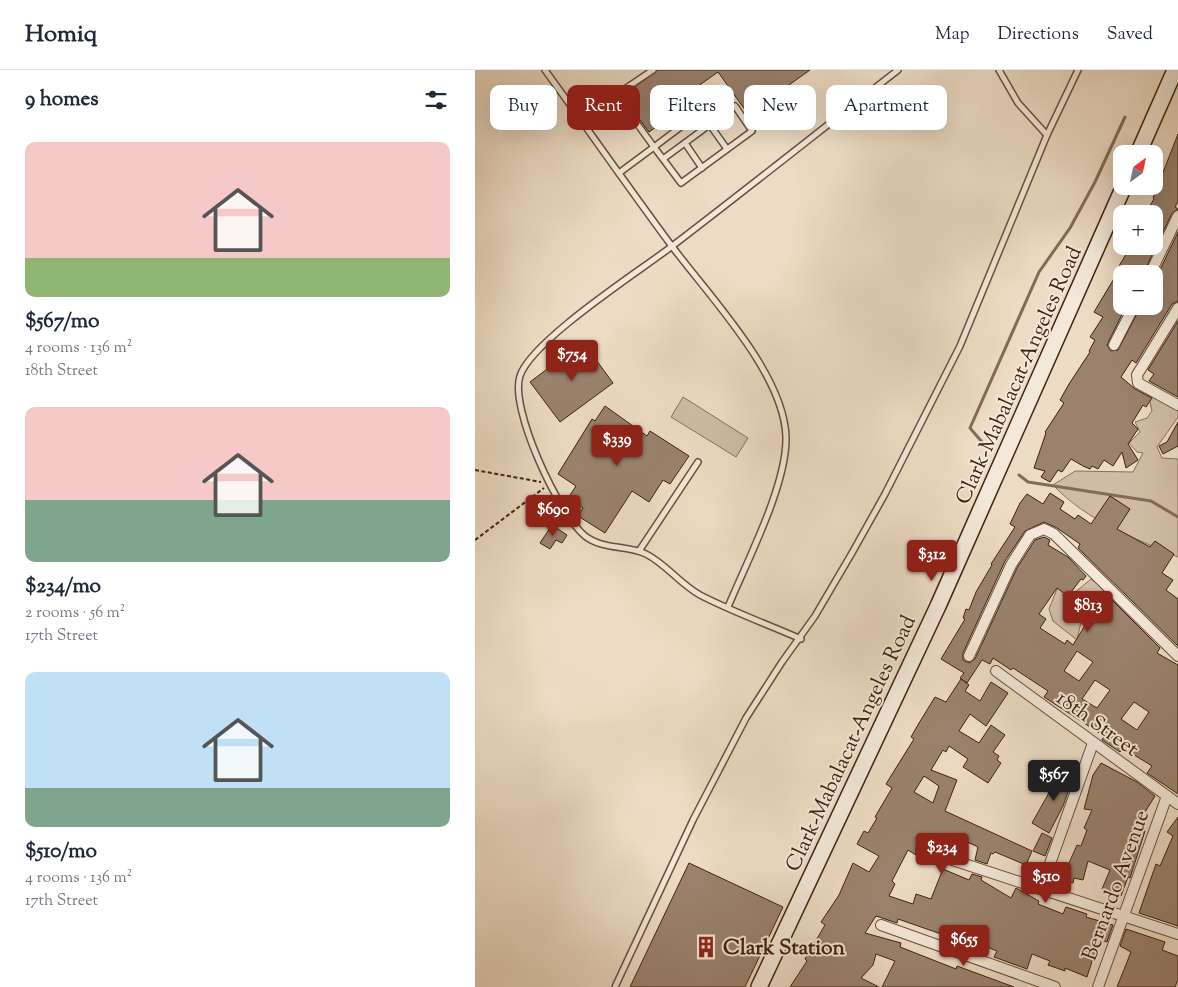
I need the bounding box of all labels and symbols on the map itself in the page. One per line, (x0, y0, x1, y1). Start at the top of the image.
north arrow (1113, 145, 1163, 195)
street label: Clark-Mabalacat-Angeles Road (949, 242, 1090, 510)
pin: $754 (542, 340, 602, 382)
pin: $339 (587, 424, 647, 467)
pin: $690 (523, 494, 583, 537)
pin: $312 (902, 540, 962, 582)
pin: $813 (1058, 590, 1118, 633)
street label: Clark-Mabalacat-Angeles Road (779, 611, 925, 877)
street label: 18th Street (1049, 684, 1144, 765)
pin: $567 (1024, 760, 1084, 802)
street label: Bernardo Avenue (1076, 806, 1158, 965)
pin: $234 (912, 832, 972, 875)
pin: $510 (1016, 862, 1076, 904)
pin: $655 (934, 924, 994, 967)
building icon: Clark Station (693, 934, 719, 960)
place label: Clark Station (723, 934, 846, 964)

